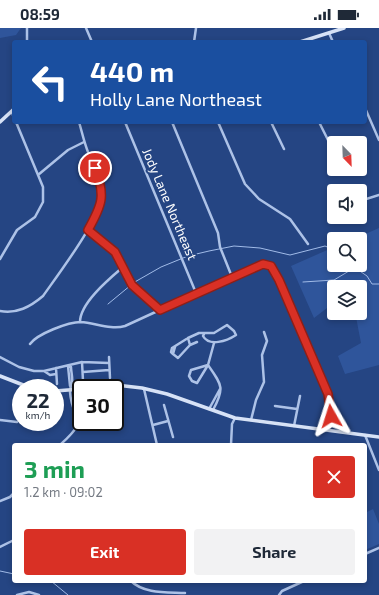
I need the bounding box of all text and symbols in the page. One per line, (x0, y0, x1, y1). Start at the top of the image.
text: 08:59 (20, 5, 60, 23)
text: 440 m (90, 54, 174, 88)
icon: left (24, 56, 76, 108)
text: Holly Lane Northeast (90, 88, 262, 110)
north arrow (327, 136, 367, 176)
map controls (327, 136, 367, 320)
street label: Jody Lane Northeast (139, 146, 201, 262)
pin (78, 151, 112, 185)
icon: arrive (84, 157, 106, 179)
button: sound (327, 184, 367, 224)
button: search (327, 232, 367, 272)
button: layers (327, 280, 367, 320)
speed limit sign: 30 (72, 379, 124, 431)
text: 22 (26, 388, 50, 412)
position arrow (310, 395, 352, 437)
text: km/h (26, 409, 50, 421)
text: 3 min (24, 454, 85, 483)
button: close (313, 456, 355, 498)
text: 1.2 km · 09:02 (24, 484, 103, 500)
button: Exit (24, 529, 186, 575)
button: Share (194, 529, 355, 575)

